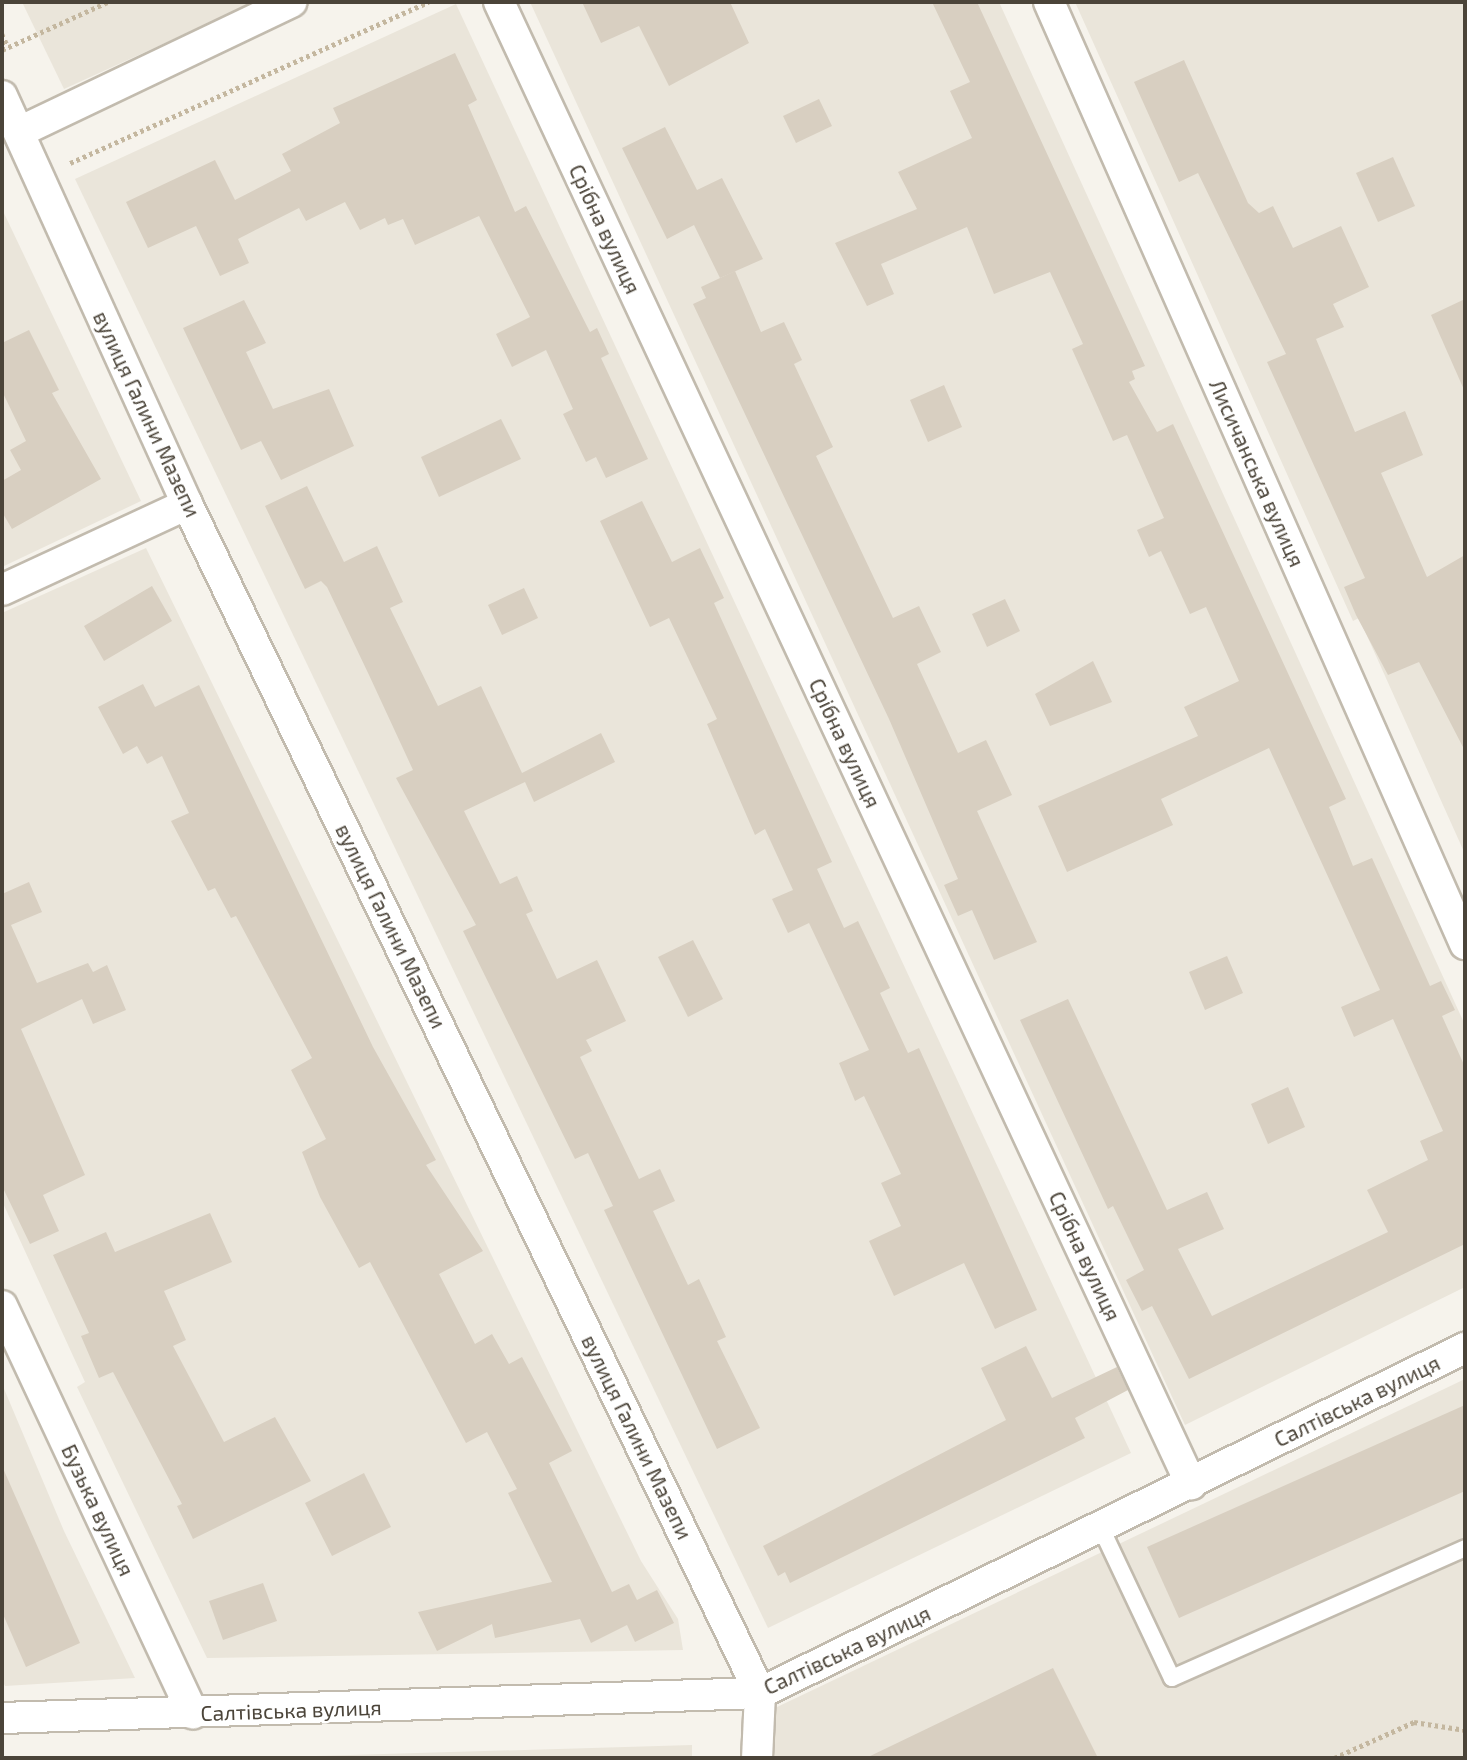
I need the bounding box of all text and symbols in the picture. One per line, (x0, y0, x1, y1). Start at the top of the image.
street label: Срібна вулиця (564, 160, 646, 298)
street label: вулиця Галини Мазепи (88, 307, 206, 521)
street label: Лисичанська вулиця (1204, 375, 1310, 571)
street label: Срібна вулиця (804, 674, 886, 812)
street label: вулиця Галини Мазепи (331, 820, 451, 1032)
street label: Срібна вулиця (1044, 1187, 1126, 1325)
street label: вулиця Галини Мазепи (577, 1331, 697, 1543)
street label: Салтівська вулиця (1270, 1350, 1444, 1452)
street label: Бузька вулиця (56, 1440, 140, 1580)
street label: Салтівська вулиця (760, 1600, 934, 1700)
street label: Салтівська вулиця (200, 1694, 382, 1726)

